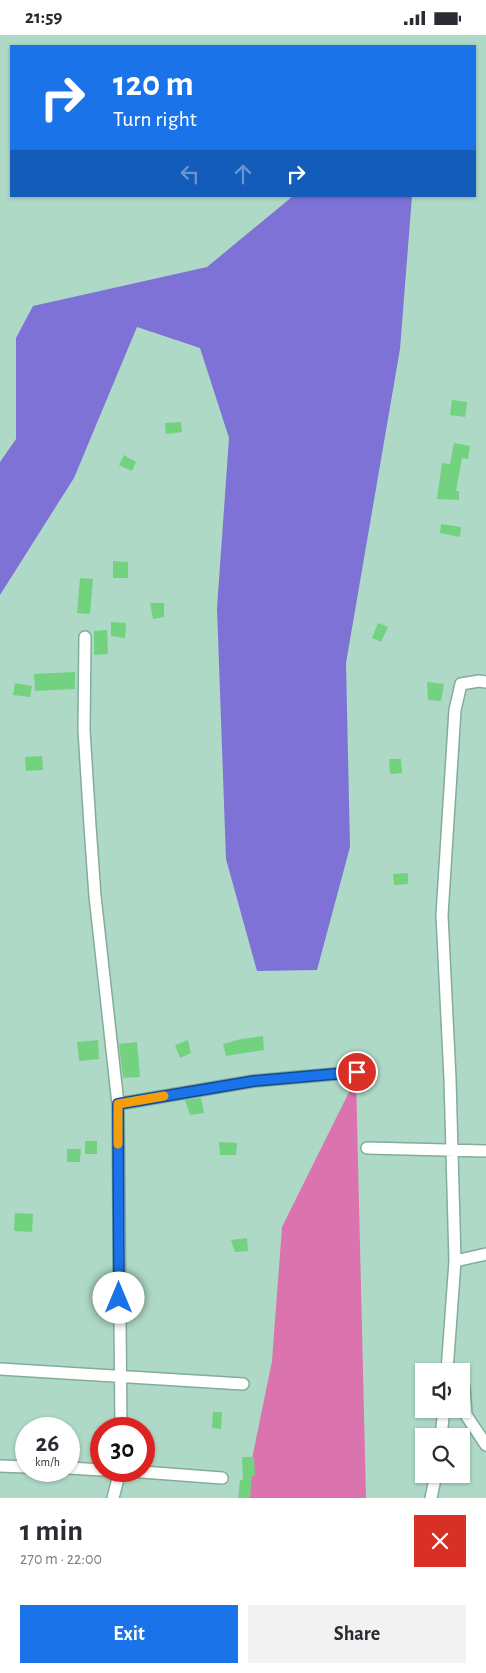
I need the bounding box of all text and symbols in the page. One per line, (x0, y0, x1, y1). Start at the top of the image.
text: 21:59 (25, 8, 63, 27)
icon: right (30, 65, 95, 130)
text: 120 m (113, 67, 194, 102)
text: Turn right (113, 108, 197, 130)
icon: left (176, 160, 204, 188)
icon: ahead (229, 160, 257, 188)
icon: right (282, 160, 310, 188)
pin (336, 1051, 378, 1093)
icon: arrive (343, 1058, 371, 1086)
position arrow (92, 1271, 144, 1323)
map controls (415, 1363, 470, 1483)
button: sound (415, 1363, 470, 1418)
speed limit sign: 30 (90, 1417, 155, 1482)
button: search (415, 1428, 470, 1483)
text: 26 (36, 1431, 59, 1456)
text: km/h (35, 1456, 60, 1468)
button: close (414, 1515, 466, 1567)
text: 1 min (20, 1516, 83, 1546)
text: 270 m · 22:00 (20, 1551, 102, 1567)
button: Exit (20, 1605, 238, 1663)
button: Share (248, 1605, 466, 1663)

